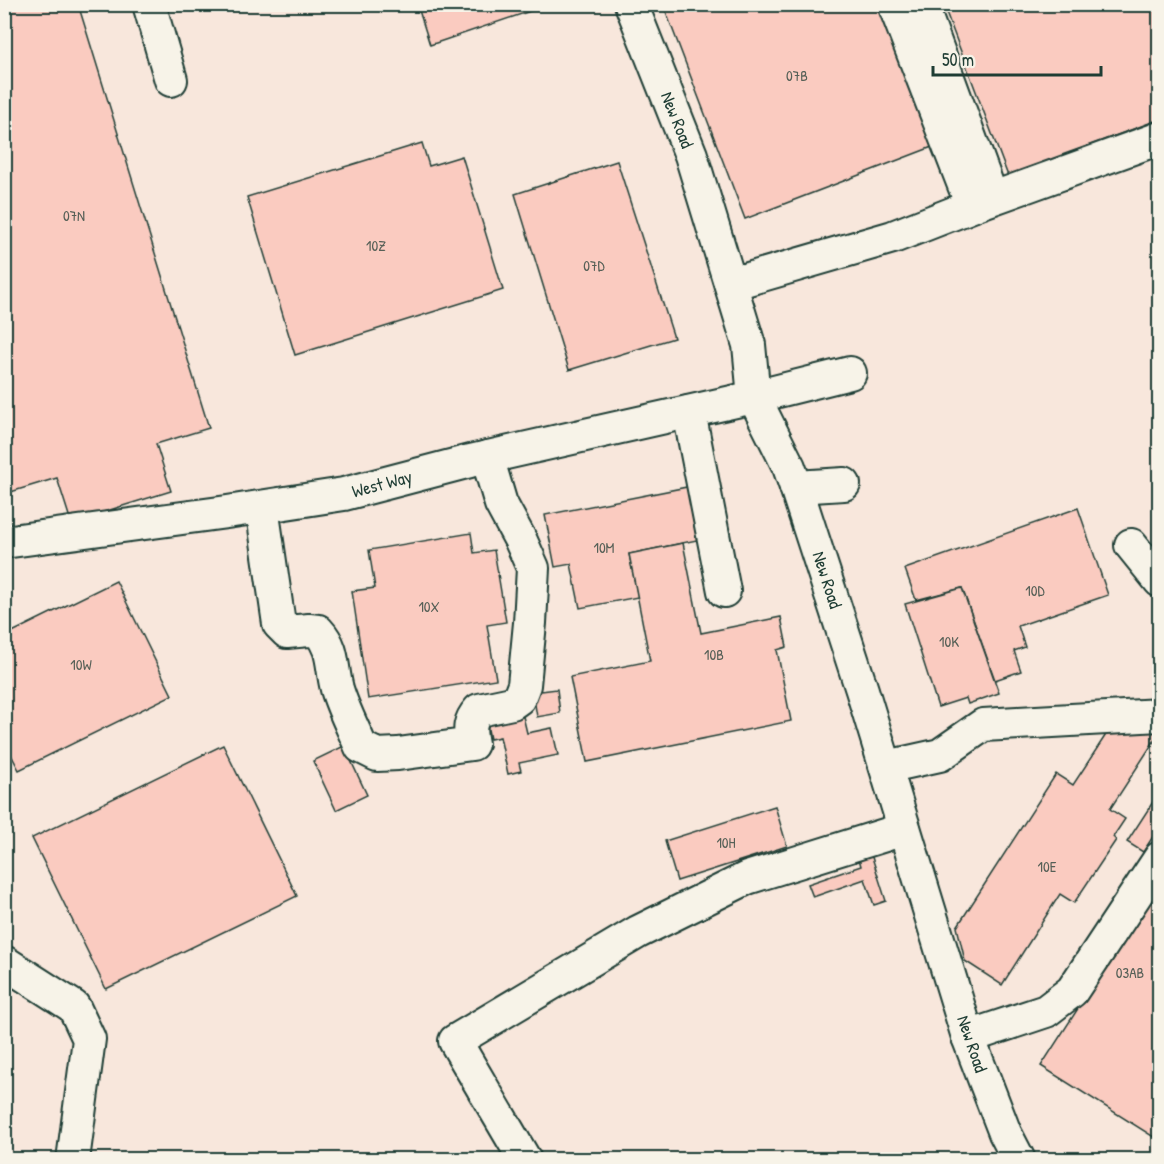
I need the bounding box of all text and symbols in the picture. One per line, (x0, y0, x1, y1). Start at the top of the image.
scale bar (933, 39, 1101, 77)
text: 50 m (942, 47, 974, 72)
house number: 07B (786, 65, 808, 86)
street label: New Road (655, 88, 700, 152)
house number: 07N (63, 205, 85, 226)
house number: 10Z (366, 235, 386, 256)
house number: 07D (583, 255, 606, 276)
street label: West Way (349, 463, 415, 504)
house number: 10M (593, 537, 615, 558)
street label: New Road (807, 548, 848, 612)
house number: 10D (1025, 580, 1046, 601)
house number: 10X (418, 596, 440, 617)
house number: 10K (939, 631, 959, 652)
house number: 10B (704, 644, 724, 665)
house number: 10W (70, 654, 92, 675)
house number: 10H (716, 832, 736, 853)
house number: 10E (1038, 856, 1057, 877)
house number: 03AB (1116, 962, 1144, 983)
street label: New Road (951, 1012, 994, 1076)

